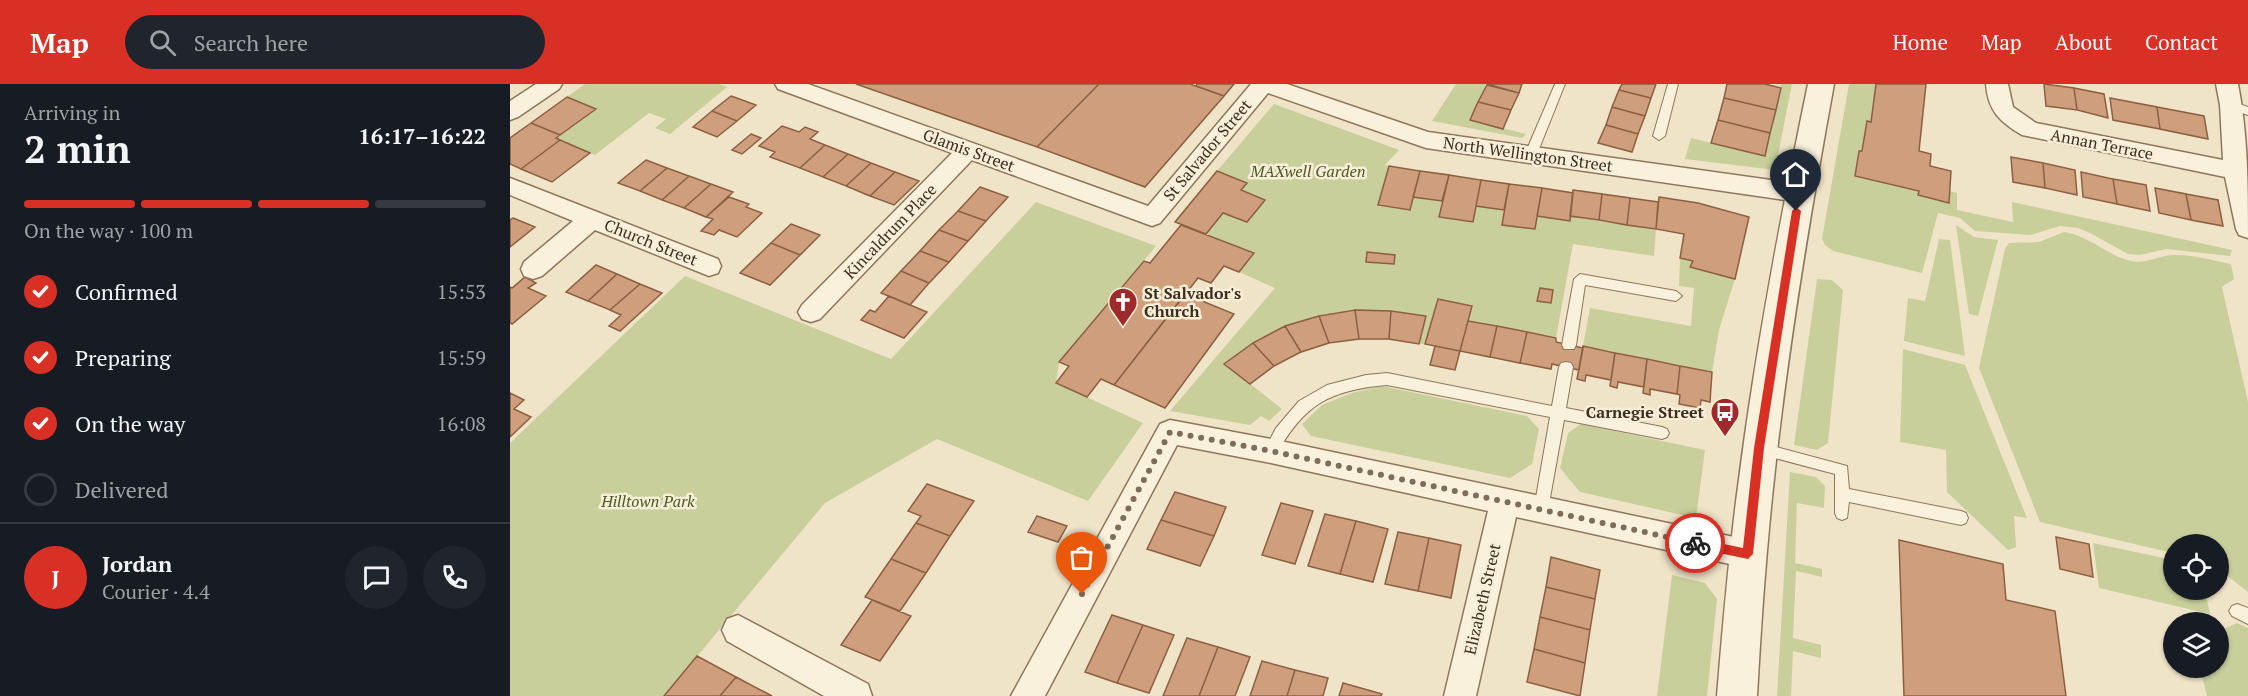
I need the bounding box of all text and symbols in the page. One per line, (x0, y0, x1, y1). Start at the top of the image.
search box (125, 15, 545, 69)
text: Map (30, 24, 89, 61)
icon: search (146, 26, 179, 59)
text: Search here (194, 28, 308, 57)
text: Home (1892, 28, 1948, 56)
text: Map (1981, 28, 2022, 56)
text: About (2055, 28, 2112, 56)
text: Contact (2145, 28, 2218, 56)
street label: St Salvador Street (1158, 94, 1256, 206)
text: Arriving in (24, 99, 120, 126)
text: 16:17–16:22 (358, 121, 486, 150)
text: 2 min (24, 122, 131, 174)
street label: Glamis Street (920, 123, 1018, 177)
street label: Annan Terrace (2049, 123, 2155, 165)
street label: North Wellington Street (1442, 131, 1614, 177)
pin (1770, 149, 1821, 211)
icon: home (1779, 158, 1812, 191)
park label: MAXwell Garden (1249, 160, 1366, 182)
street label: Kincaldrum Place (839, 179, 941, 283)
street label: Church Street (601, 213, 701, 271)
text: On the way · 100 m (24, 217, 193, 244)
icon: check (24, 275, 57, 308)
text: Confirmed (75, 277, 178, 306)
text: 15:53 (437, 278, 486, 305)
place label: St Salvador's Church (1144, 282, 1241, 322)
church icon: St Salvador's Church (1107, 286, 1139, 328)
icon: check (24, 341, 57, 374)
text: Preparing (75, 343, 171, 372)
text: 15:59 (437, 344, 486, 371)
bus stop icon: Carnegie Street (1709, 396, 1741, 438)
place label: Carnegie Street (1586, 401, 1705, 423)
icon: check (24, 407, 57, 440)
text: On the way (75, 409, 185, 438)
text: 16:08 (437, 410, 486, 437)
text: Delivered (75, 475, 168, 504)
park label: Hilltown Park (600, 490, 695, 512)
courier (1665, 513, 1725, 573)
icon: bike (1679, 527, 1712, 560)
pin (1056, 532, 1107, 594)
map controls (2163, 534, 2229, 678)
button: locate (2163, 534, 2229, 600)
icon: bag (1065, 541, 1098, 574)
street label: Elizabeth Street (1459, 541, 1505, 657)
button: chat (345, 546, 408, 609)
button: phone (423, 546, 486, 609)
text: Jordan (102, 549, 172, 578)
text: J (51, 563, 60, 592)
text: Courier · 4.4 (102, 578, 210, 605)
button: layers (2163, 612, 2229, 678)

